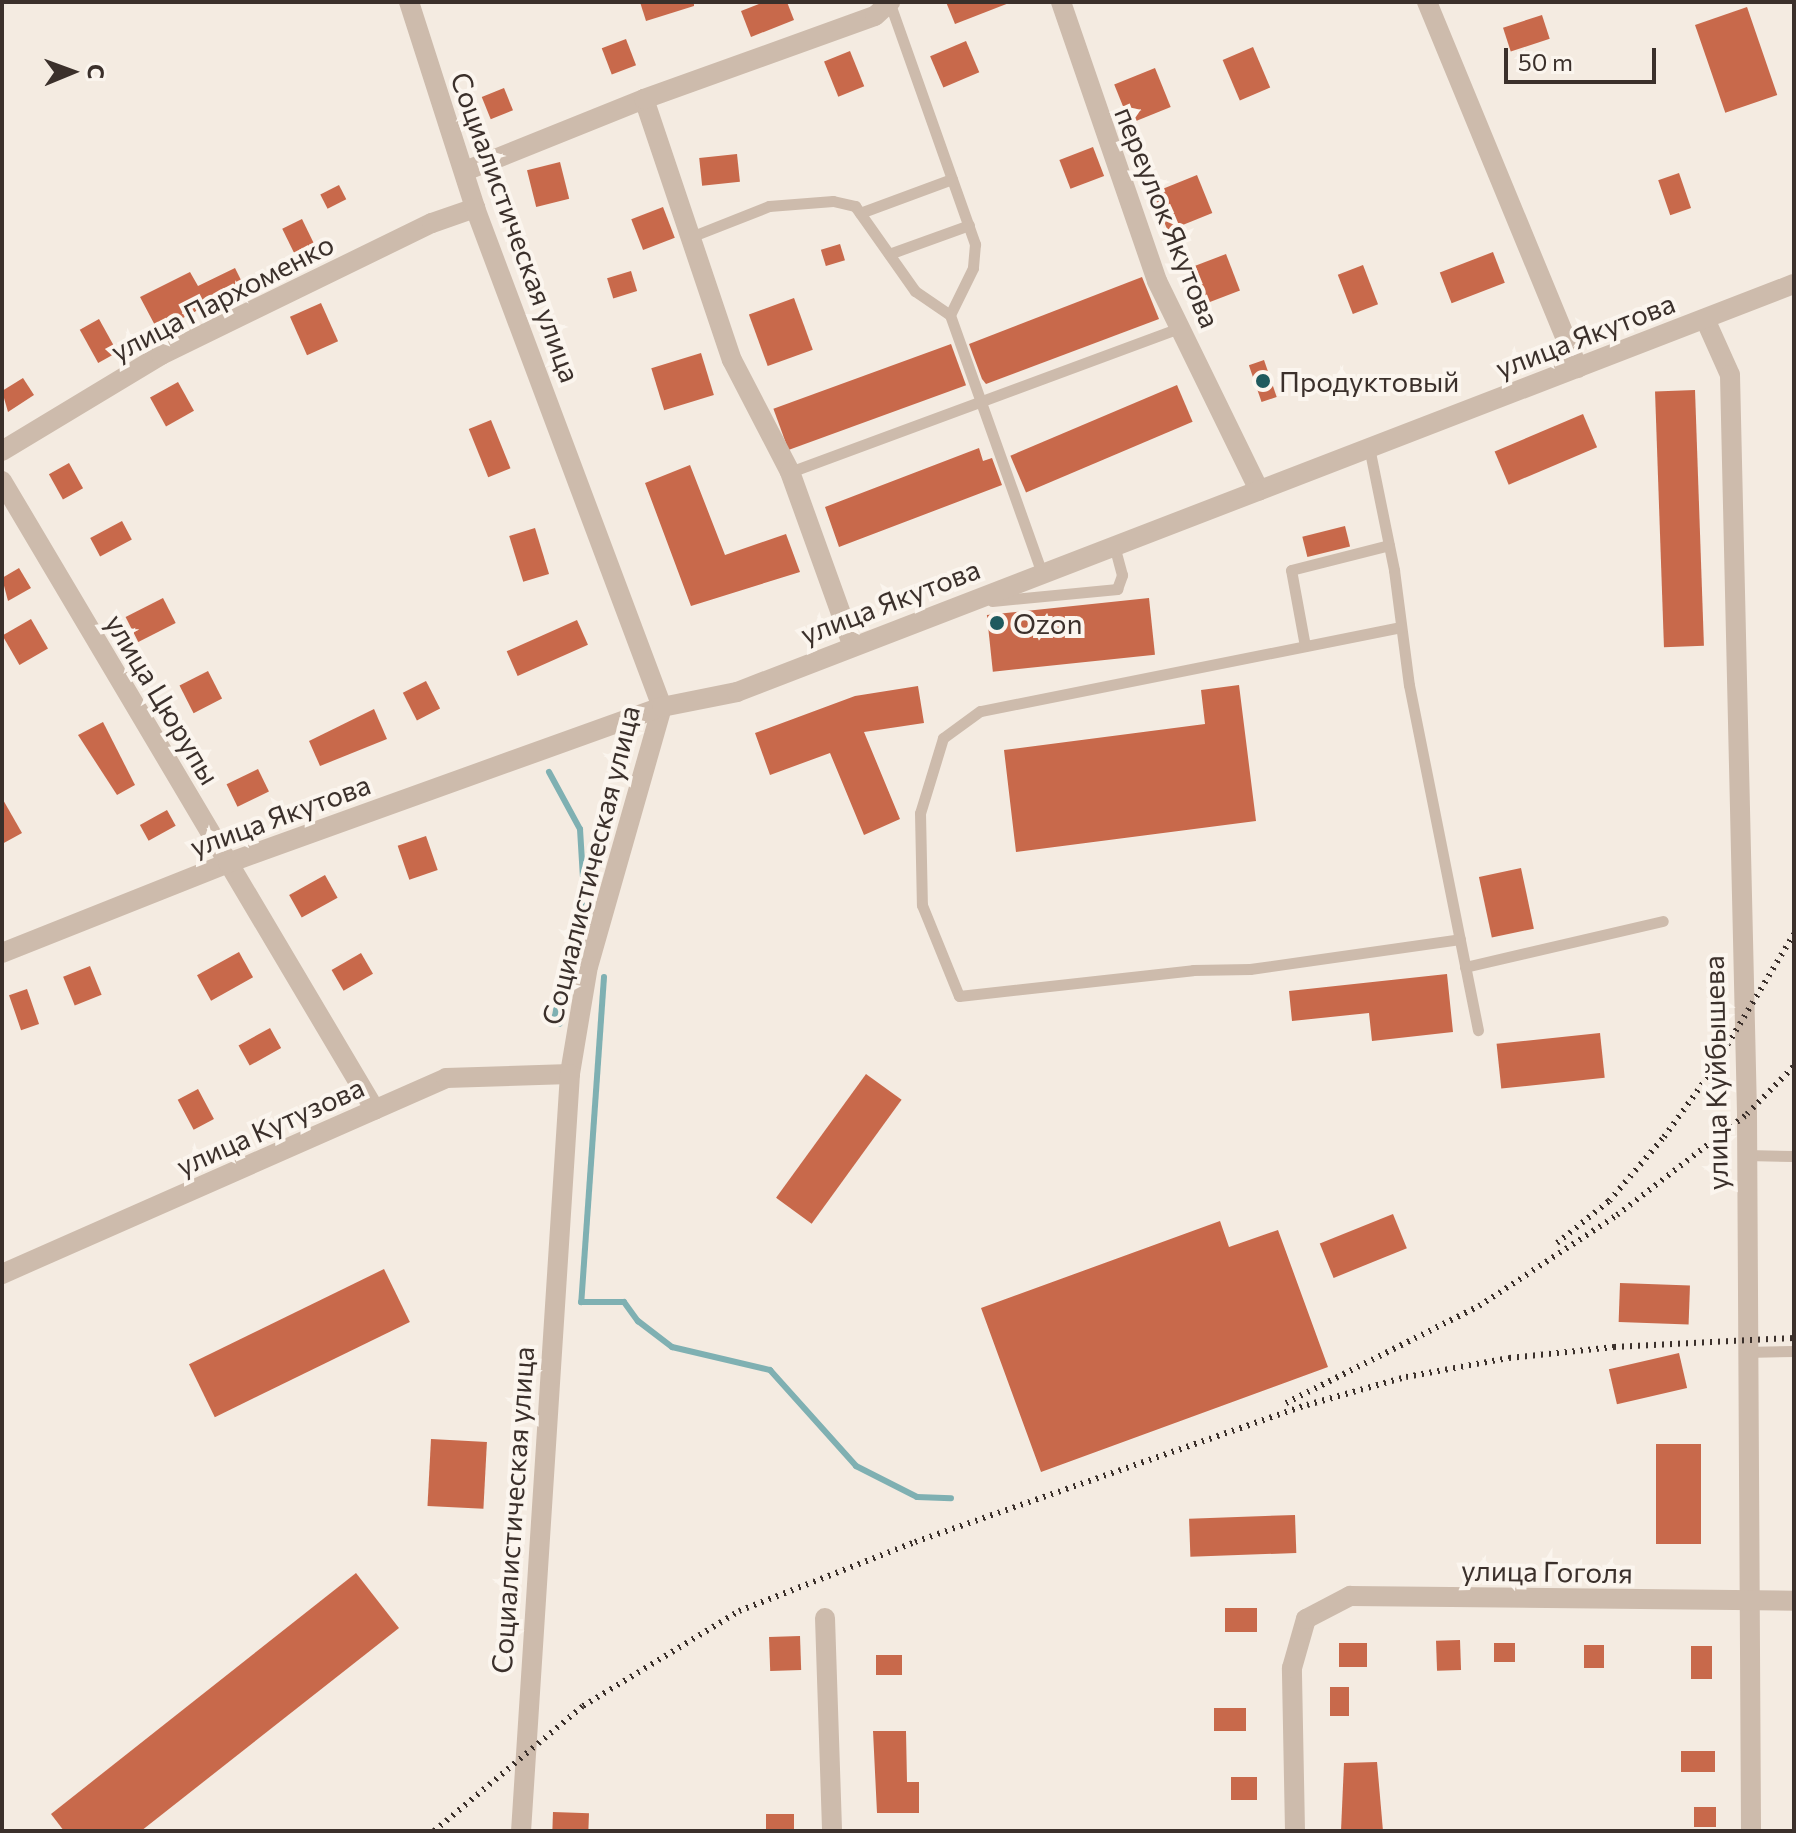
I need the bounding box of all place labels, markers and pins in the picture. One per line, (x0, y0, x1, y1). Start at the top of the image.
place label: Продуктовый (1279, 364, 1459, 398)
marker: Продуктовый (1254, 372, 1272, 390)
place label: Ozon (1013, 606, 1083, 640)
marker: Ozon (988, 614, 1006, 632)

